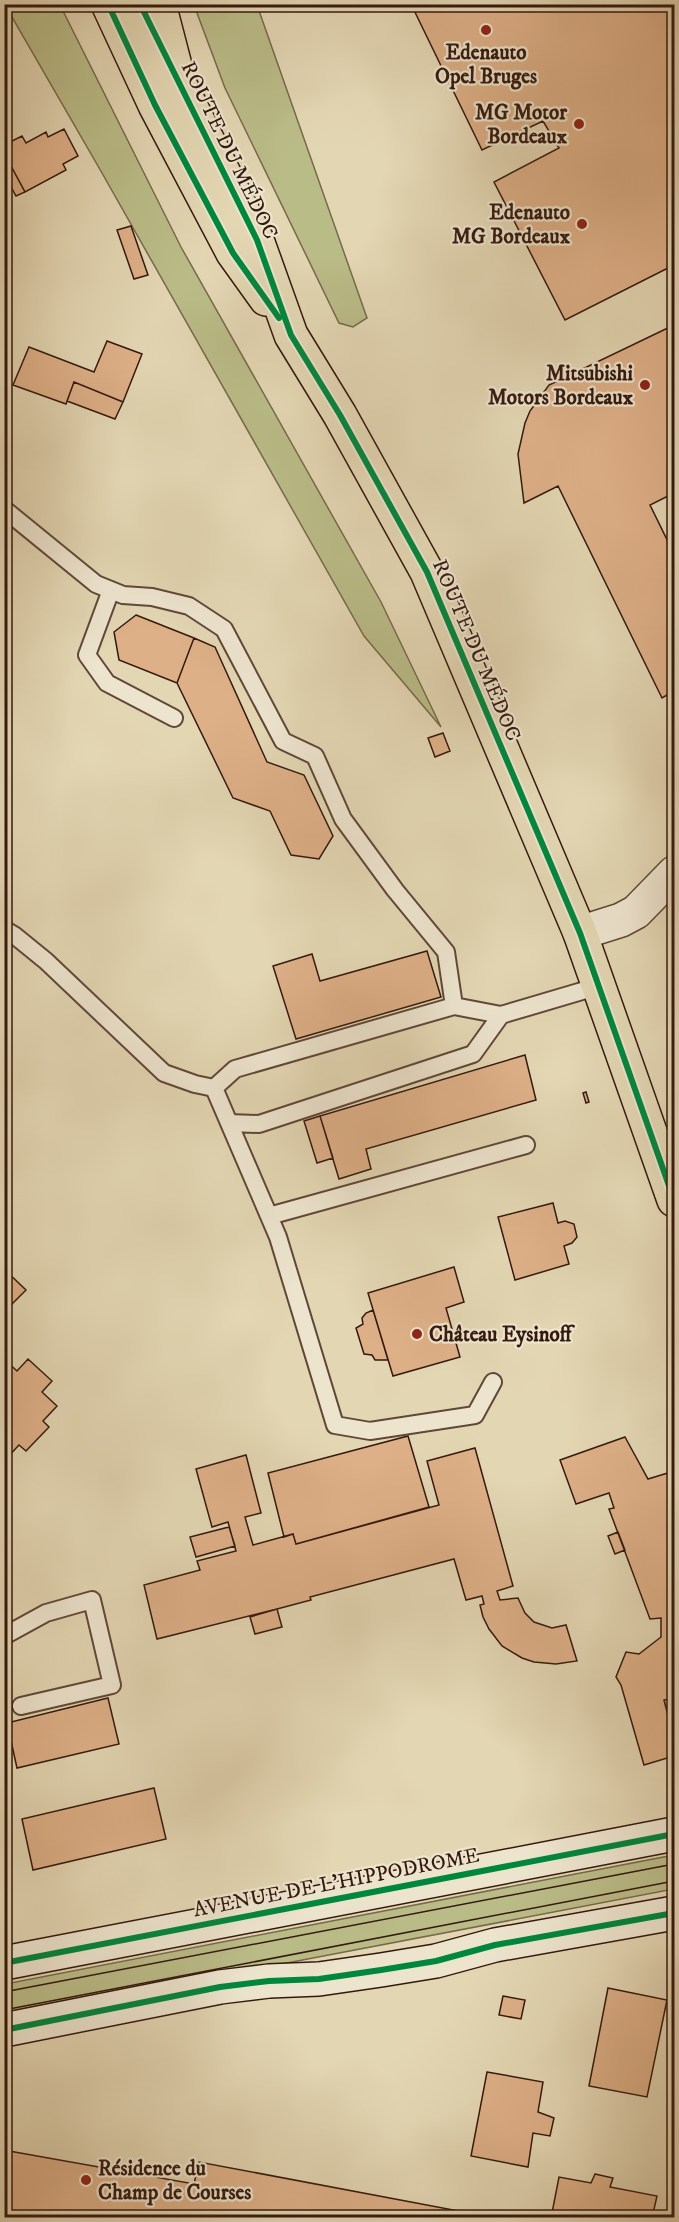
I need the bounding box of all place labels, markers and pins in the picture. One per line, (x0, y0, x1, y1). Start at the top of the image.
marker: Edenauto Opel Bruges (479, 23, 493, 37)
place label: Edenauto Opel Bruges (435, 40, 537, 90)
place label: MG Motor Bordeaux (475, 100, 568, 150)
marker: MG Motor Bordeaux (572, 117, 586, 131)
place label: Edenauto MG Bordeaux (452, 200, 571, 250)
marker: Edenauto MG Bordeaux (575, 217, 589, 231)
place label: Mitsubishi Motors Bordeaux (488, 361, 634, 411)
marker: Mitsubishi Motors Bordeaux (638, 378, 652, 392)
place label: Château Eysinoff (429, 1322, 576, 1348)
marker: Château Eysinoff (410, 1327, 424, 1341)
place label: Résidence du Champ de Courses (98, 2156, 251, 2206)
marker: Résidence du Champ de Courses (79, 2173, 93, 2187)

